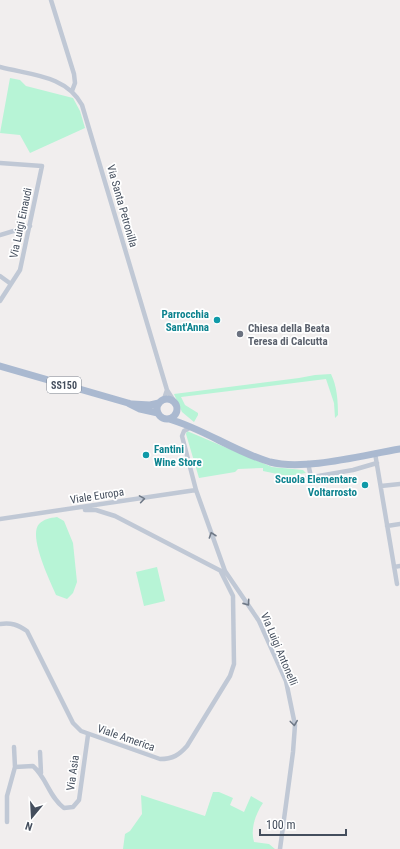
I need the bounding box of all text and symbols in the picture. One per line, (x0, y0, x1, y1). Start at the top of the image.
street label: Via Santa Petronilla (104, 163, 140, 249)
street label: Via Luigi Einaudi (7, 187, 35, 259)
place label: Parrocchia Sant'Anna (162, 308, 209, 334)
marker: Parrocchia Sant'Anna (212, 315, 222, 325)
place label: Chiesa della Beata Teresa di Calcutta (248, 322, 330, 348)
marker: Chiesa della Beata Teresa di Calcutta (235, 329, 245, 339)
road number: SS150 (47, 377, 81, 393)
place label: Fantini Wine Store (154, 443, 202, 469)
marker: Fantini Wine Store (141, 450, 151, 460)
place label: Scuola Elementare Voltarrosto (275, 473, 358, 499)
marker: Scuola Elementare Voltarrosto (360, 480, 370, 490)
street label: Viale Europa (69, 485, 125, 507)
one-way arrow (139, 495, 145, 503)
one-way arrow (208, 531, 217, 538)
one-way arrow (242, 599, 249, 606)
street label: Via Luigi Antonelli (258, 610, 300, 688)
one-way arrow (289, 720, 298, 726)
street label: Viale America (95, 722, 157, 754)
street label: Via Asia (64, 754, 82, 792)
north arrow (12, 797, 52, 837)
scale bar (260, 811, 346, 837)
text: 100 m (266, 818, 296, 832)
text: N (24, 819, 34, 833)

